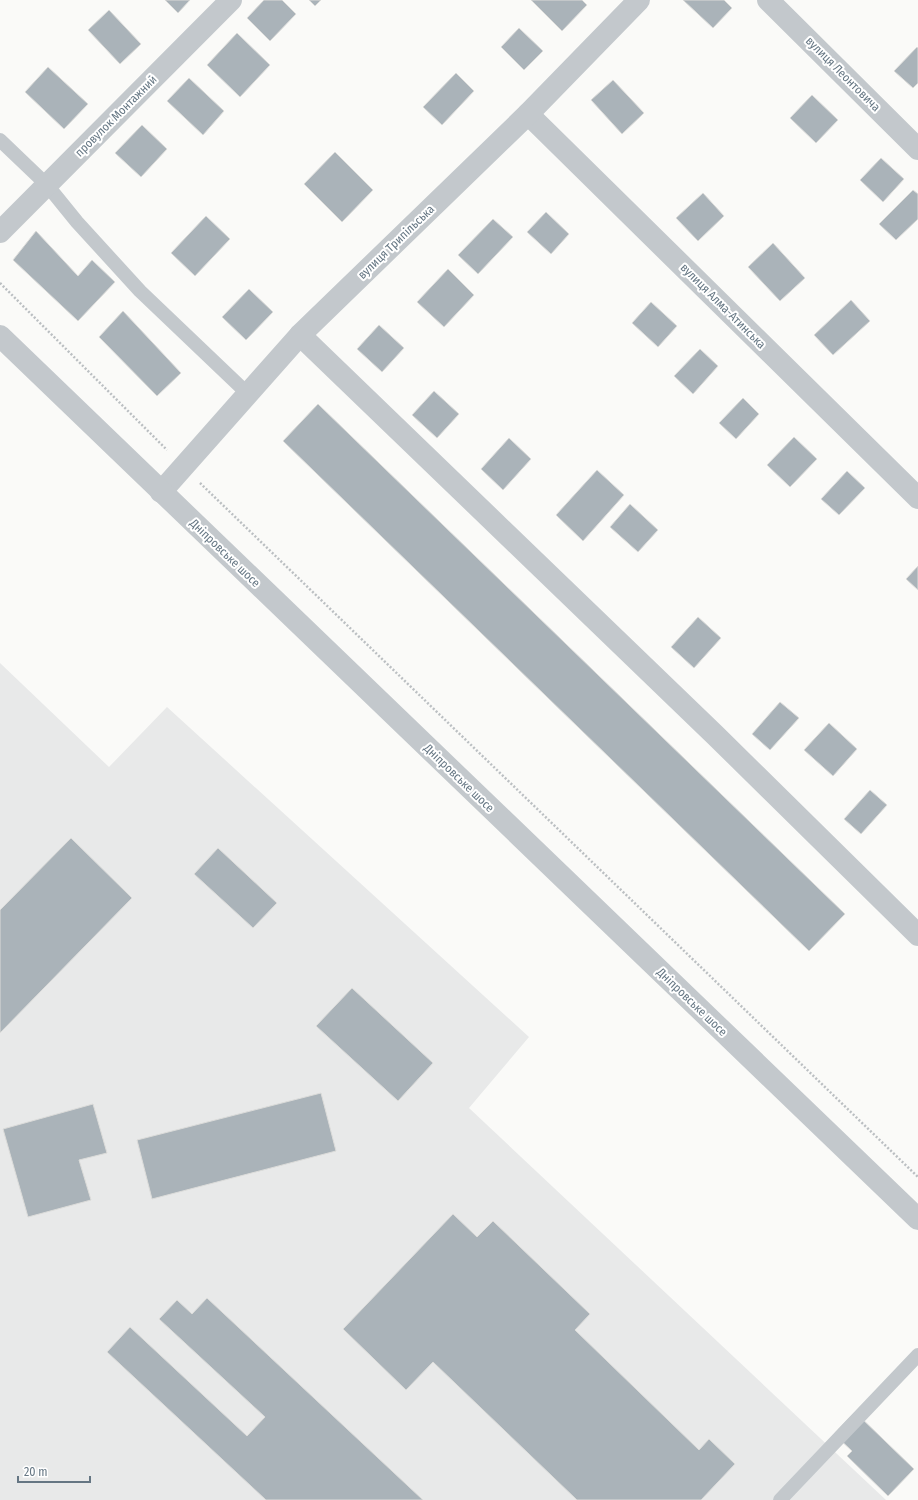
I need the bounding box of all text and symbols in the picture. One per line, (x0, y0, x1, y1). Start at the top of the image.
street label: вулиця Леонтовича (803, 34, 883, 114)
street label: провулок Монтажний (72, 72, 160, 160)
street label: вулиця Трипільська (355, 202, 437, 282)
street label: вулиця Алма-Атинська (678, 261, 769, 352)
street label: Дніпровське шосе (186, 515, 263, 590)
street label: Дніпровське шосе (420, 740, 497, 815)
street label: Дніпровське шосе (653, 964, 730, 1039)
scale bar (18, 1458, 90, 1484)
text: 20 m (24, 1465, 48, 1479)

